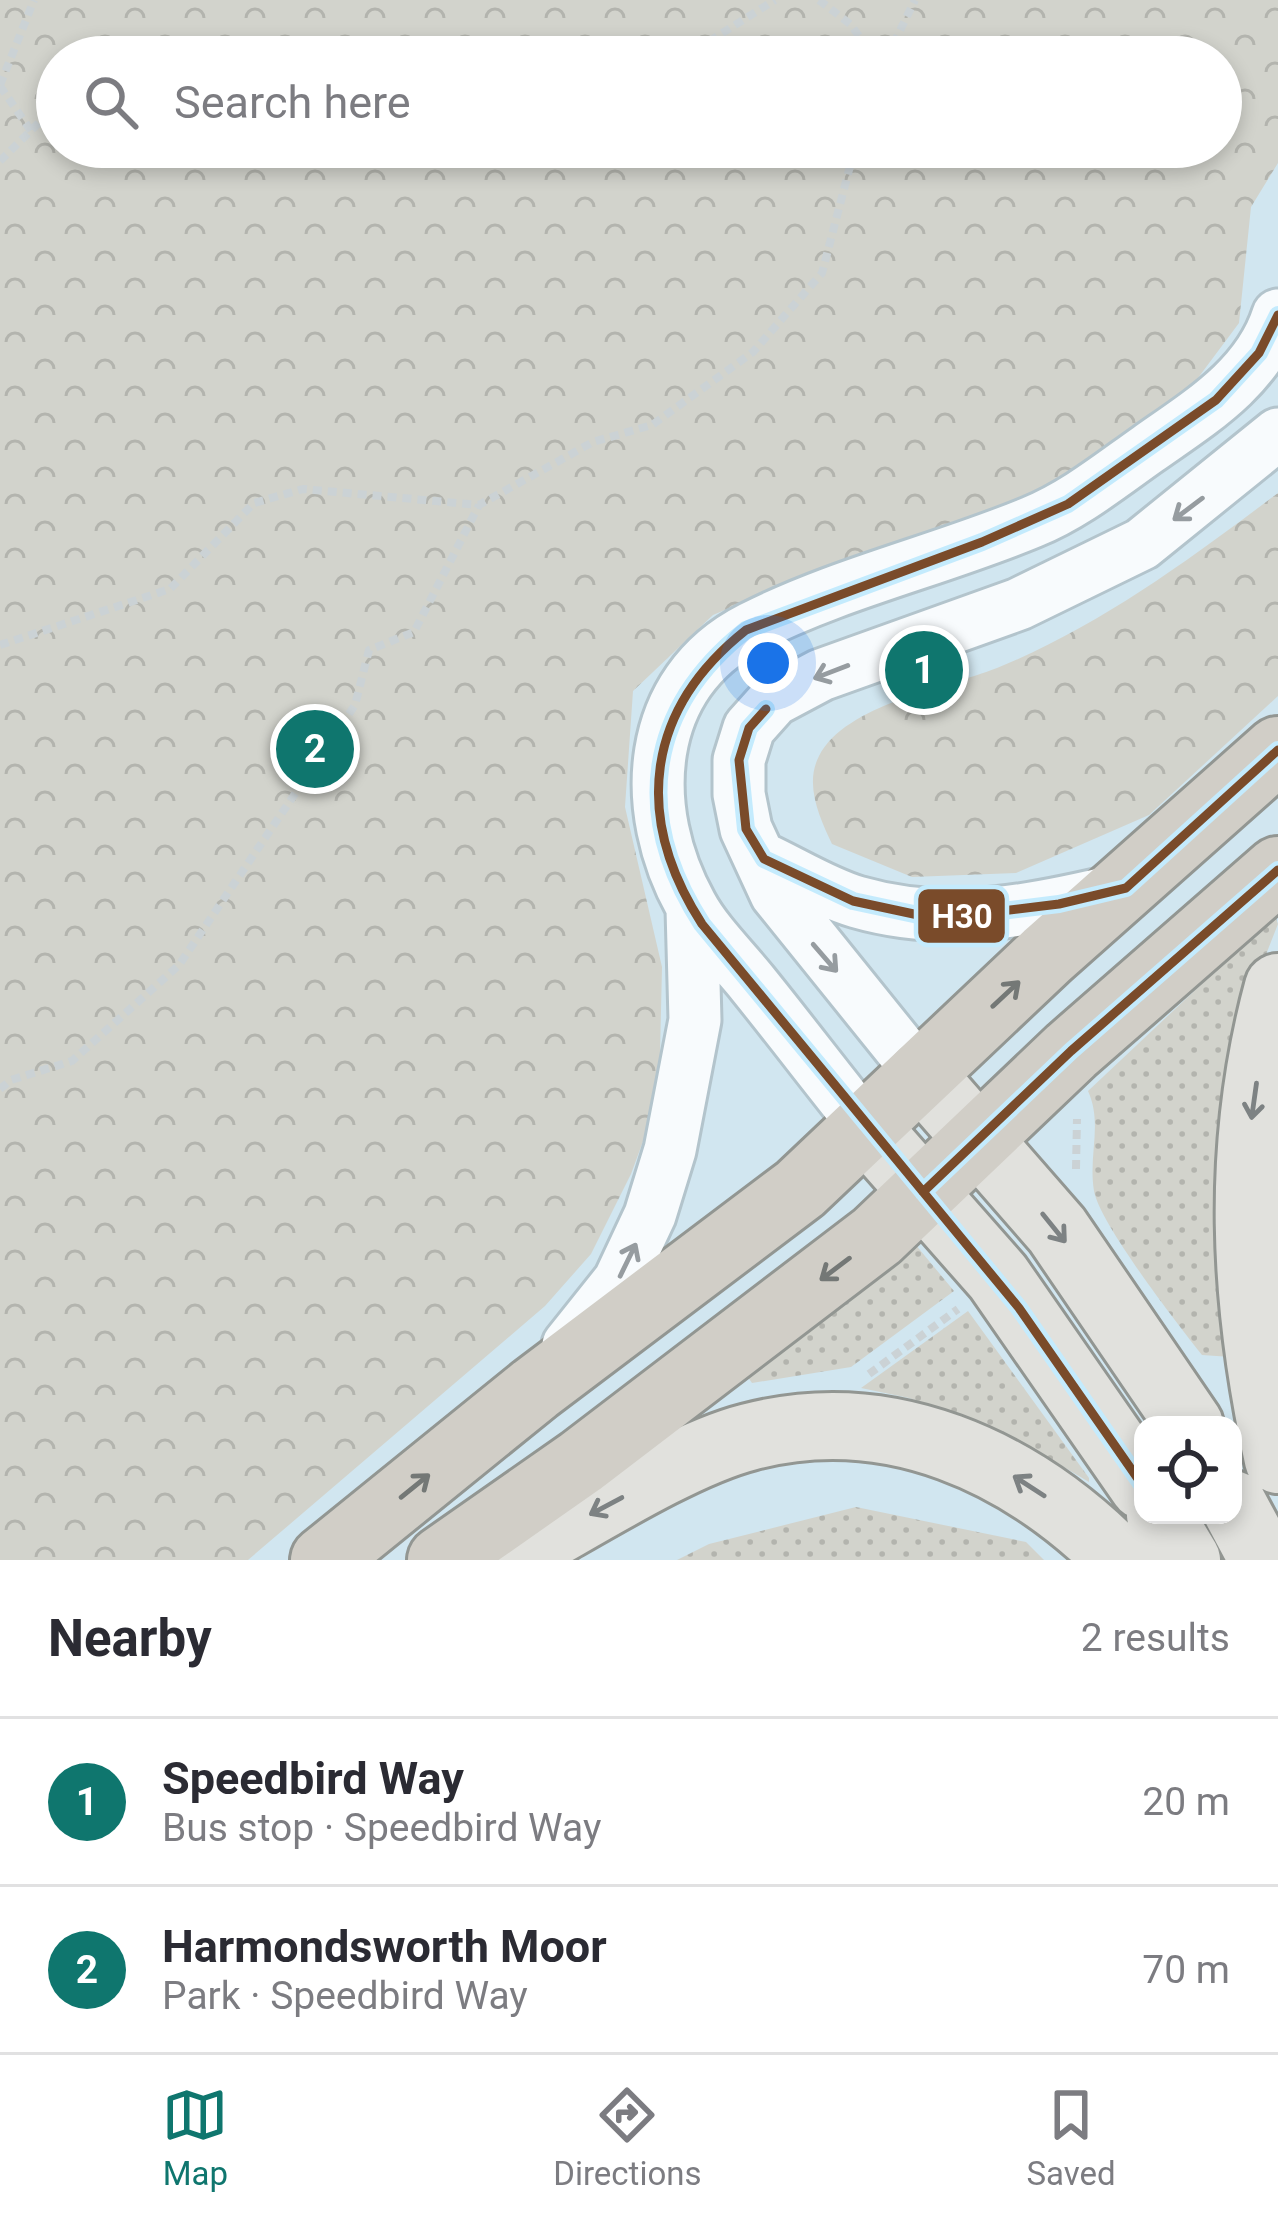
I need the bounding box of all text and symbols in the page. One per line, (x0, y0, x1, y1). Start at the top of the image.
search box (36, 36, 1242, 168)
icon: search (78, 69, 144, 135)
text: Search here (174, 76, 411, 129)
one-way arrow (1172, 495, 1205, 521)
pin: 1 (885, 625, 963, 715)
your location (738, 633, 798, 693)
one-way arrow (813, 663, 850, 685)
pin: 2 (276, 704, 354, 794)
line badge: H30 (916, 887, 1007, 945)
text: H30 (931, 897, 993, 936)
one-way arrow (811, 942, 838, 972)
one-way arrow (991, 980, 1020, 1008)
one-way arrow (1242, 1081, 1265, 1120)
one-way arrow (1040, 1212, 1067, 1244)
one-way arrow (618, 1243, 641, 1279)
one-way arrow (819, 1255, 851, 1281)
map controls (1134, 1416, 1242, 1524)
button: locate (1134, 1416, 1242, 1524)
one-way arrow (399, 1473, 430, 1500)
one-way arrow (1013, 1474, 1047, 1498)
one-way arrow (589, 1496, 625, 1519)
text: Nearby (48, 1609, 212, 1668)
text: 2 results (1081, 1615, 1230, 1661)
text: Speedbird Way (162, 1752, 464, 1805)
text: 1 (76, 1779, 98, 1825)
text: 20 m (1142, 1779, 1230, 1825)
text: Bus stop · Speedbird Way (162, 1805, 601, 1851)
text: Harmondsworth Moor (162, 1920, 607, 1973)
text: 2 (76, 1947, 98, 1993)
text: 70 m (1142, 1947, 1230, 1993)
text: Park · Speedbird Way (162, 1973, 528, 2019)
tab: Map (162, 2082, 228, 2193)
tab: Directions (553, 2082, 702, 2193)
tab: Saved (1026, 2082, 1116, 2193)

